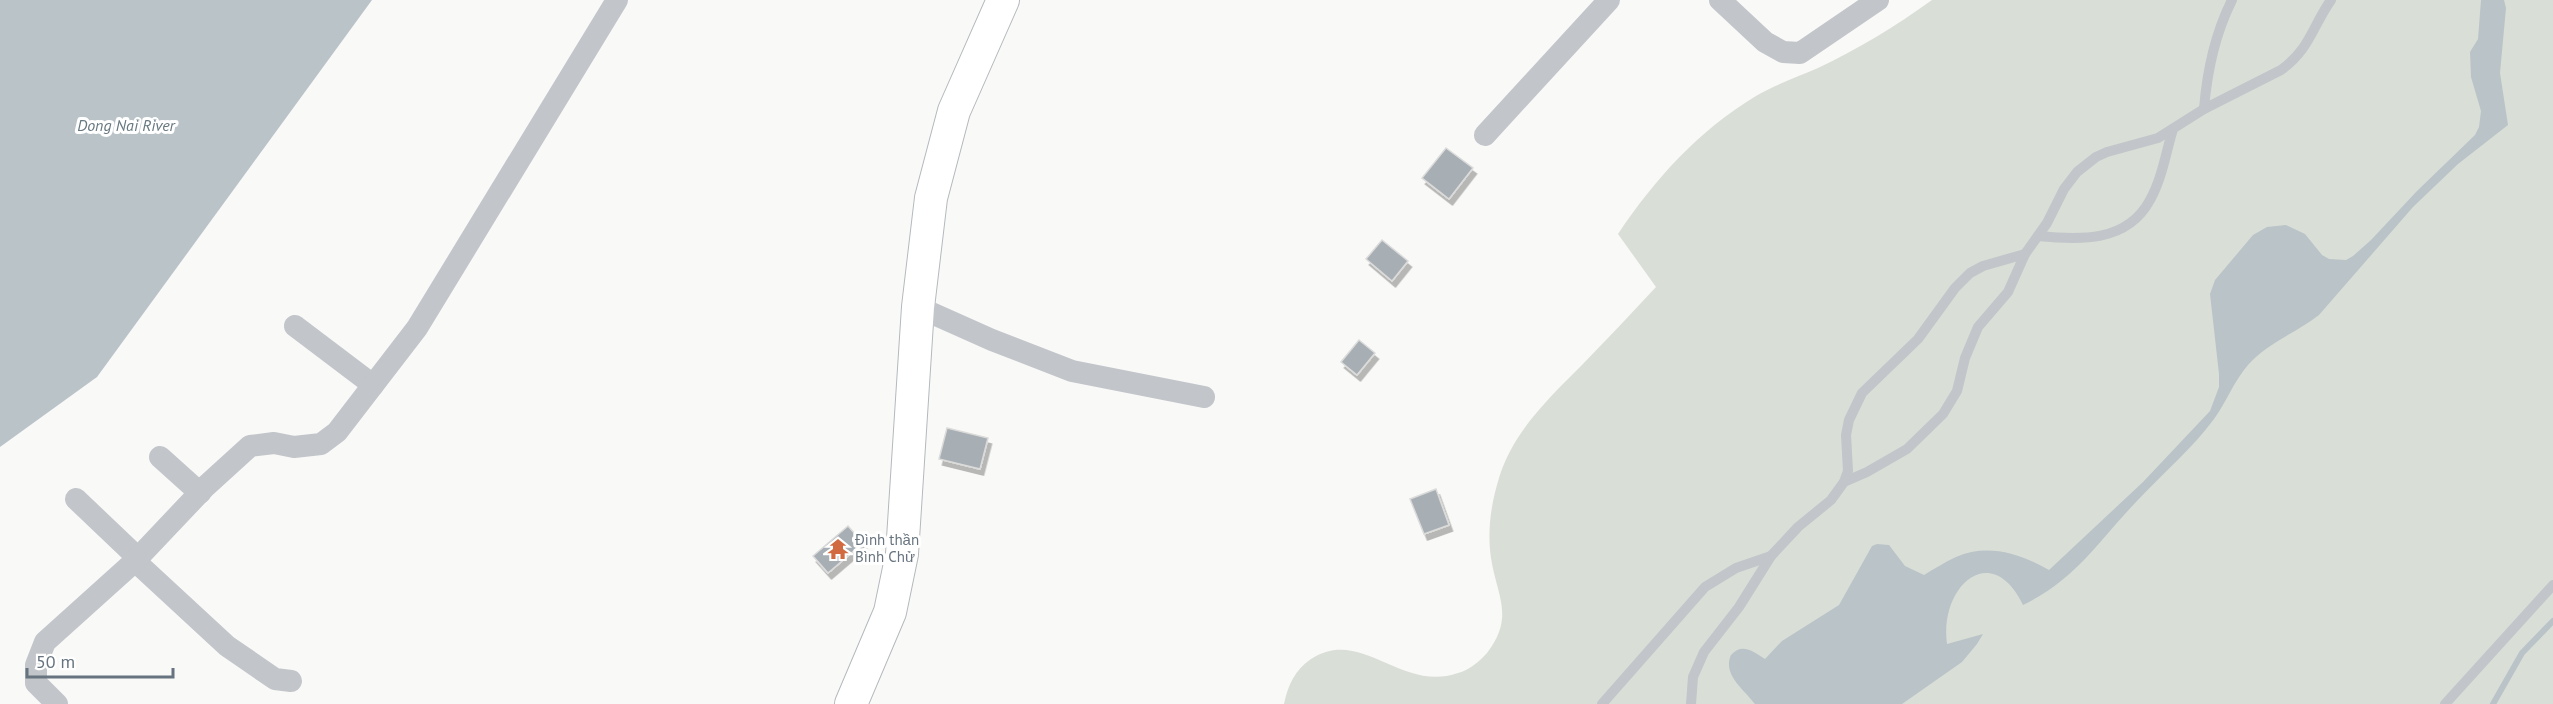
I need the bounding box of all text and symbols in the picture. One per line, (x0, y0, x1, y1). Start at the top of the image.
water label: Dong Nai River (77, 115, 177, 135)
place label: Đình thần Bình Chử (854, 530, 919, 566)
temple icon: Đình thần Bình Chử (826, 537, 850, 561)
scale bar (27, 641, 172, 679)
text: 50 m (36, 650, 75, 673)

